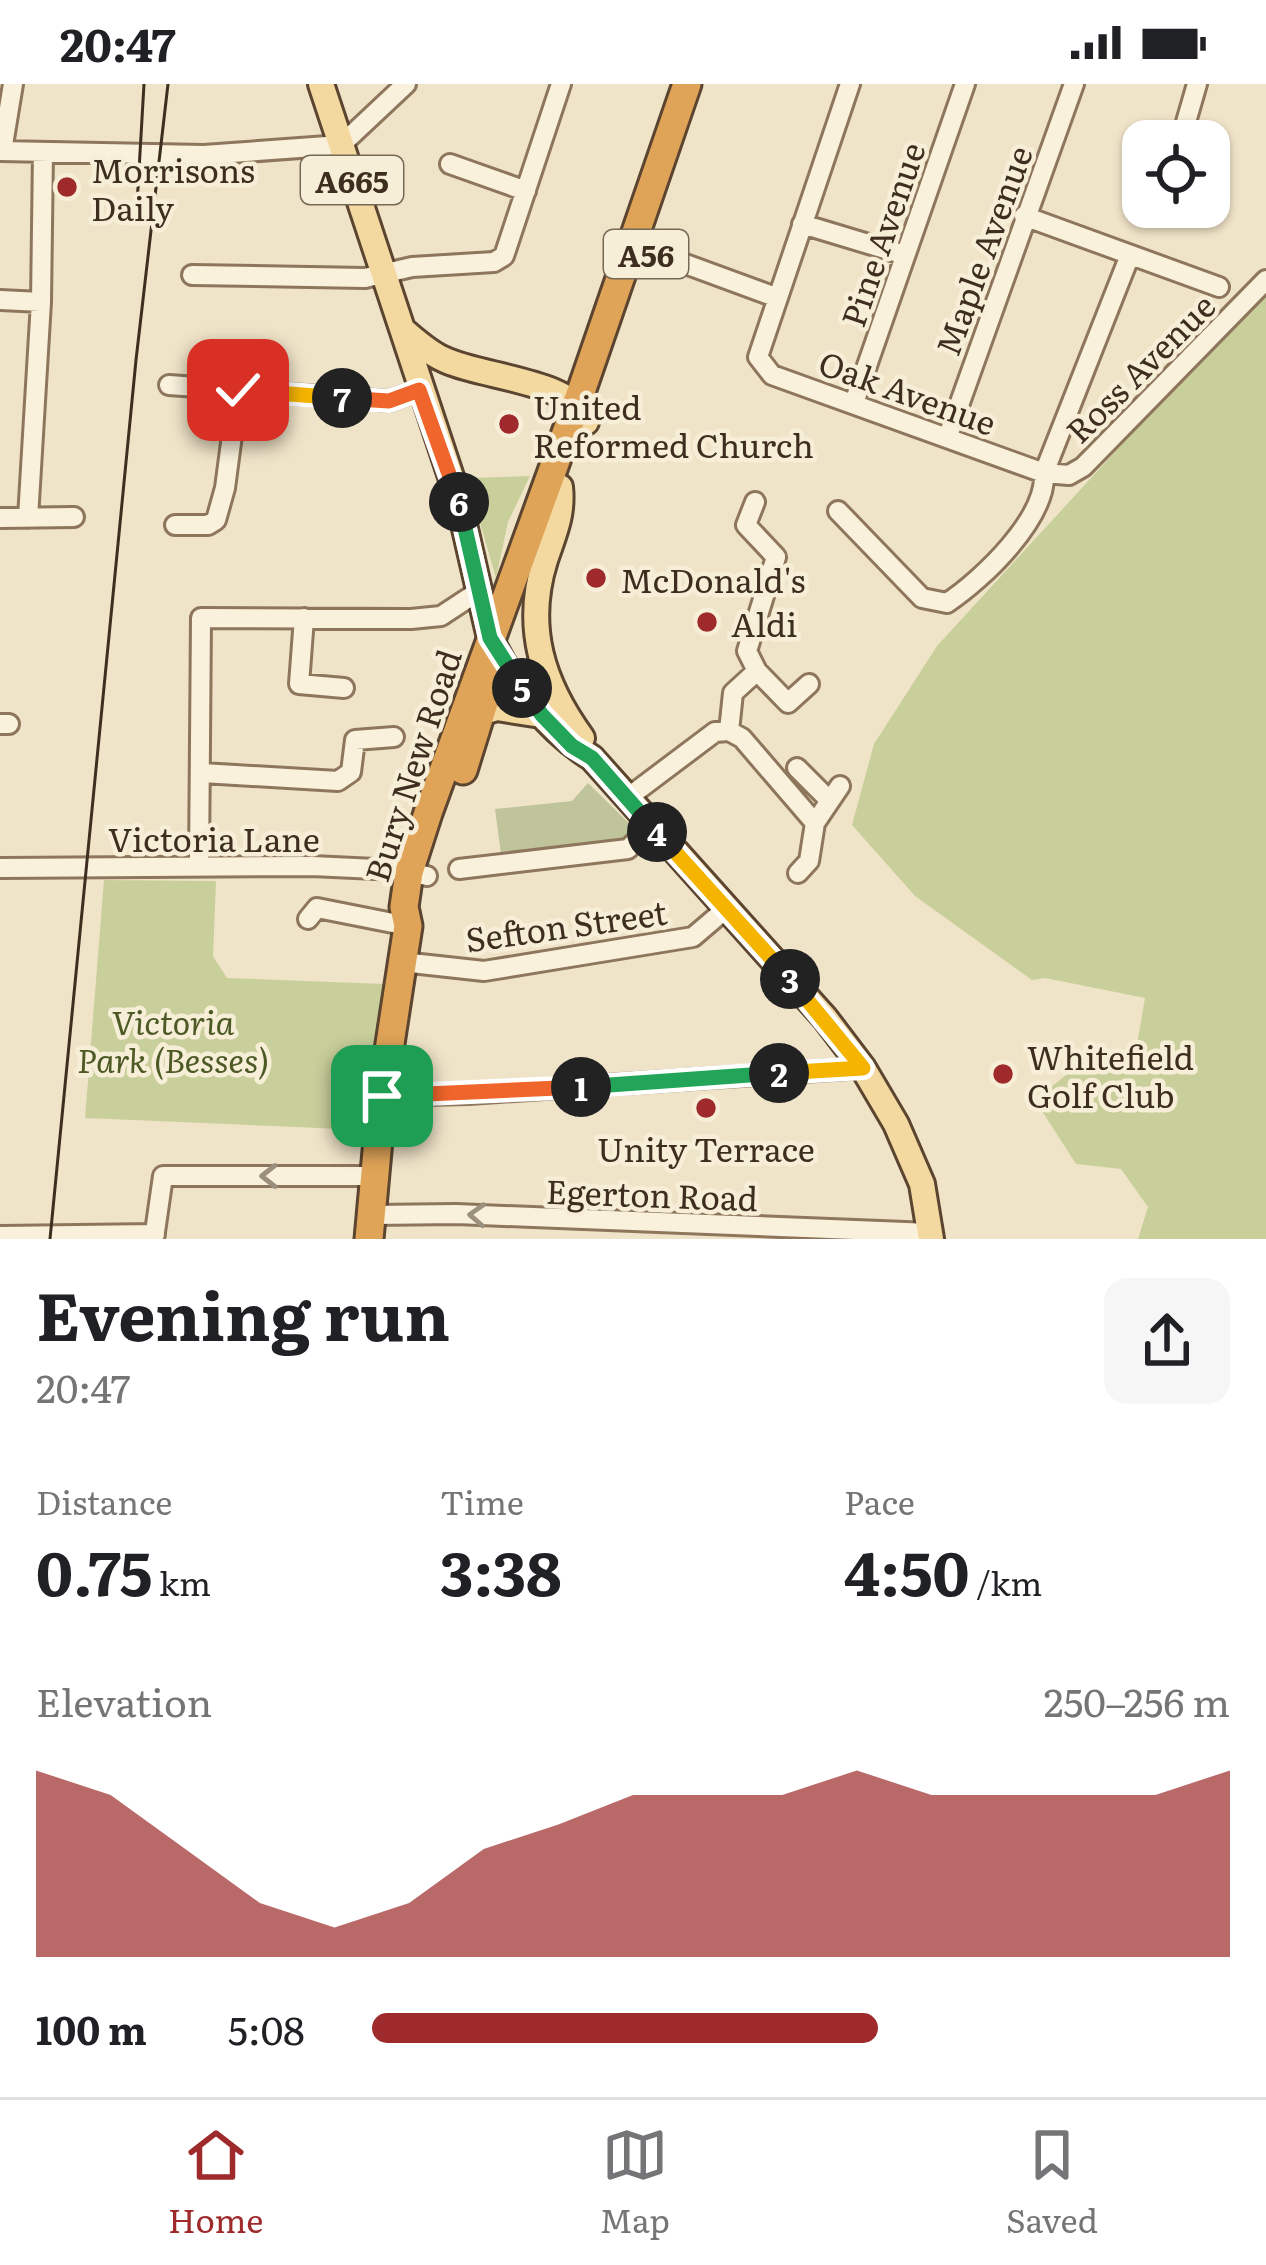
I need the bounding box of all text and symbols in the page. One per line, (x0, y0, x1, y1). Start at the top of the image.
text: 20:47 (60, 9, 176, 76)
map controls (1122, 120, 1230, 228)
button: locate (1122, 120, 1230, 228)
street label: Pine Avenue (827, 135, 935, 333)
street label: Maple Avenue (921, 138, 1043, 362)
place label: Morrisons Daily (91, 144, 255, 231)
road number: A665 (301, 156, 403, 204)
marker: Morrisons Daily (54, 174, 80, 200)
road number: A56 (604, 230, 688, 278)
street label: Ross Avenue (1053, 281, 1225, 453)
street label: Oak Avenue (812, 336, 1004, 446)
pin (187, 339, 289, 441)
icon: check (205, 357, 271, 423)
pin: 7 (312, 368, 372, 428)
text: 7 (333, 373, 351, 422)
place label: United Reformed Church (533, 381, 814, 468)
marker: United Reformed Church (496, 411, 522, 437)
pin: 6 (429, 472, 489, 532)
text: 6 (449, 477, 469, 526)
place label: McDonald's (620, 554, 805, 603)
marker: McDonald's (583, 565, 609, 591)
place label: Aldi (731, 598, 797, 647)
marker: Aldi (694, 609, 720, 635)
street label: Bury New Road (350, 643, 472, 887)
pin: 5 (492, 658, 552, 718)
text: 5 (513, 663, 531, 712)
pin: 4 (627, 802, 687, 862)
text: 4 (647, 807, 667, 856)
street label: Victoria Lane (108, 813, 320, 862)
street label: Sefton Street (462, 886, 671, 962)
pin: 3 (760, 949, 820, 1009)
text: 3 (781, 954, 799, 1003)
park label: Victoria Park (Besses) (77, 996, 269, 1083)
place label: Whitefield Golf Club (1027, 1031, 1194, 1118)
pin: 2 (749, 1043, 809, 1103)
pin (331, 1045, 433, 1147)
text: 2 (770, 1048, 788, 1097)
pin: 1 (551, 1057, 611, 1117)
marker: Whitefield Golf Club (990, 1061, 1016, 1087)
text: 1 (574, 1062, 588, 1111)
icon: arrive (349, 1063, 415, 1129)
marker: Unity Terrace (693, 1095, 719, 1121)
place label: Unity Terrace (597, 1123, 815, 1172)
one-way arrow (259, 1163, 277, 1189)
street label: Egerton Road (545, 1165, 759, 1221)
one-way arrow (467, 1202, 486, 1228)
text: Evening run (36, 1263, 450, 1361)
button: share (1104, 1278, 1230, 1404)
text: 20:47 (36, 1357, 130, 1415)
text: Distance (36, 1476, 172, 1525)
text: Time (440, 1476, 524, 1525)
text: Pace (844, 1476, 915, 1525)
text: 0.75 (36, 1525, 152, 1614)
text: 3:38 (440, 1525, 562, 1614)
text: 4:50 (844, 1525, 970, 1614)
text: km (152, 1557, 211, 1606)
text: /km (970, 1557, 1042, 1606)
text: Elevation (36, 1671, 212, 1729)
text: 250–256 m (1044, 1671, 1230, 1729)
text: 100 m (36, 1999, 147, 2057)
text: 5:08 (228, 1999, 305, 2057)
tab: Home (168, 2122, 263, 2243)
tab: Map (600, 2122, 670, 2243)
tab: Saved (1006, 2122, 1098, 2243)

